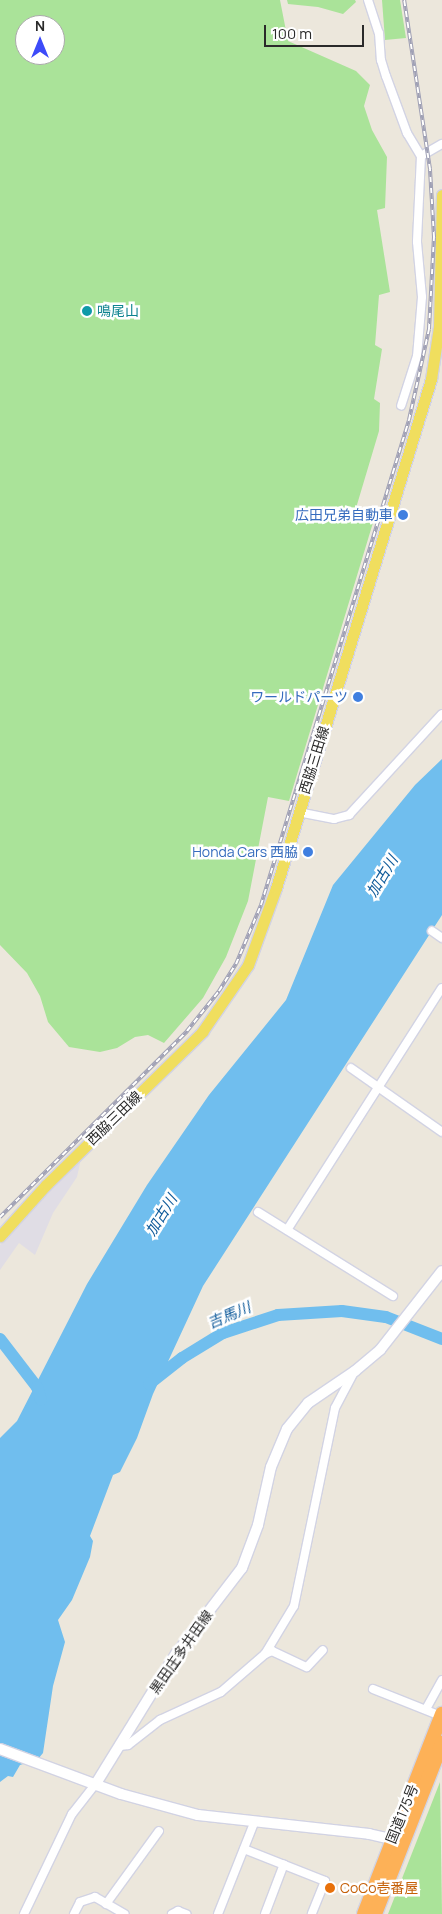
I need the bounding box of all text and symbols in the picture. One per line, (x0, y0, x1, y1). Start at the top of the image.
north arrow (15, 15, 65, 65)
scale bar (267, 15, 367, 47)
text: N (35, 16, 45, 35)
text: 100 m (272, 23, 312, 44)
place label: 鳴尾山 (97, 303, 139, 319)
marker: 鳴尾山 (81, 305, 93, 317)
place label: 広田兄弟自動車 (295, 507, 393, 523)
marker: 広田兄弟自動車 (397, 509, 409, 521)
place label: ワールドパーツ (250, 689, 348, 705)
marker: ワールドパーツ (352, 691, 364, 703)
street label: 西脇三田線 (296, 724, 332, 796)
place label: Honda Cars 西脇 (192, 844, 298, 860)
marker: Honda Cars 西脇 (302, 846, 314, 858)
water label: 加古川 (363, 852, 401, 900)
street label: 西脇三田線 (83, 1088, 145, 1148)
water label: 加古川 (141, 1191, 181, 1239)
water label: 吉馬川 (205, 1298, 253, 1332)
street label: 黒田庄多井田線 (146, 1607, 216, 1697)
street label: 国道175号 (382, 1782, 422, 1846)
place label: CoCo壱番屋 (340, 1880, 419, 1896)
marker: CoCo壱番屋 (324, 1882, 336, 1894)

